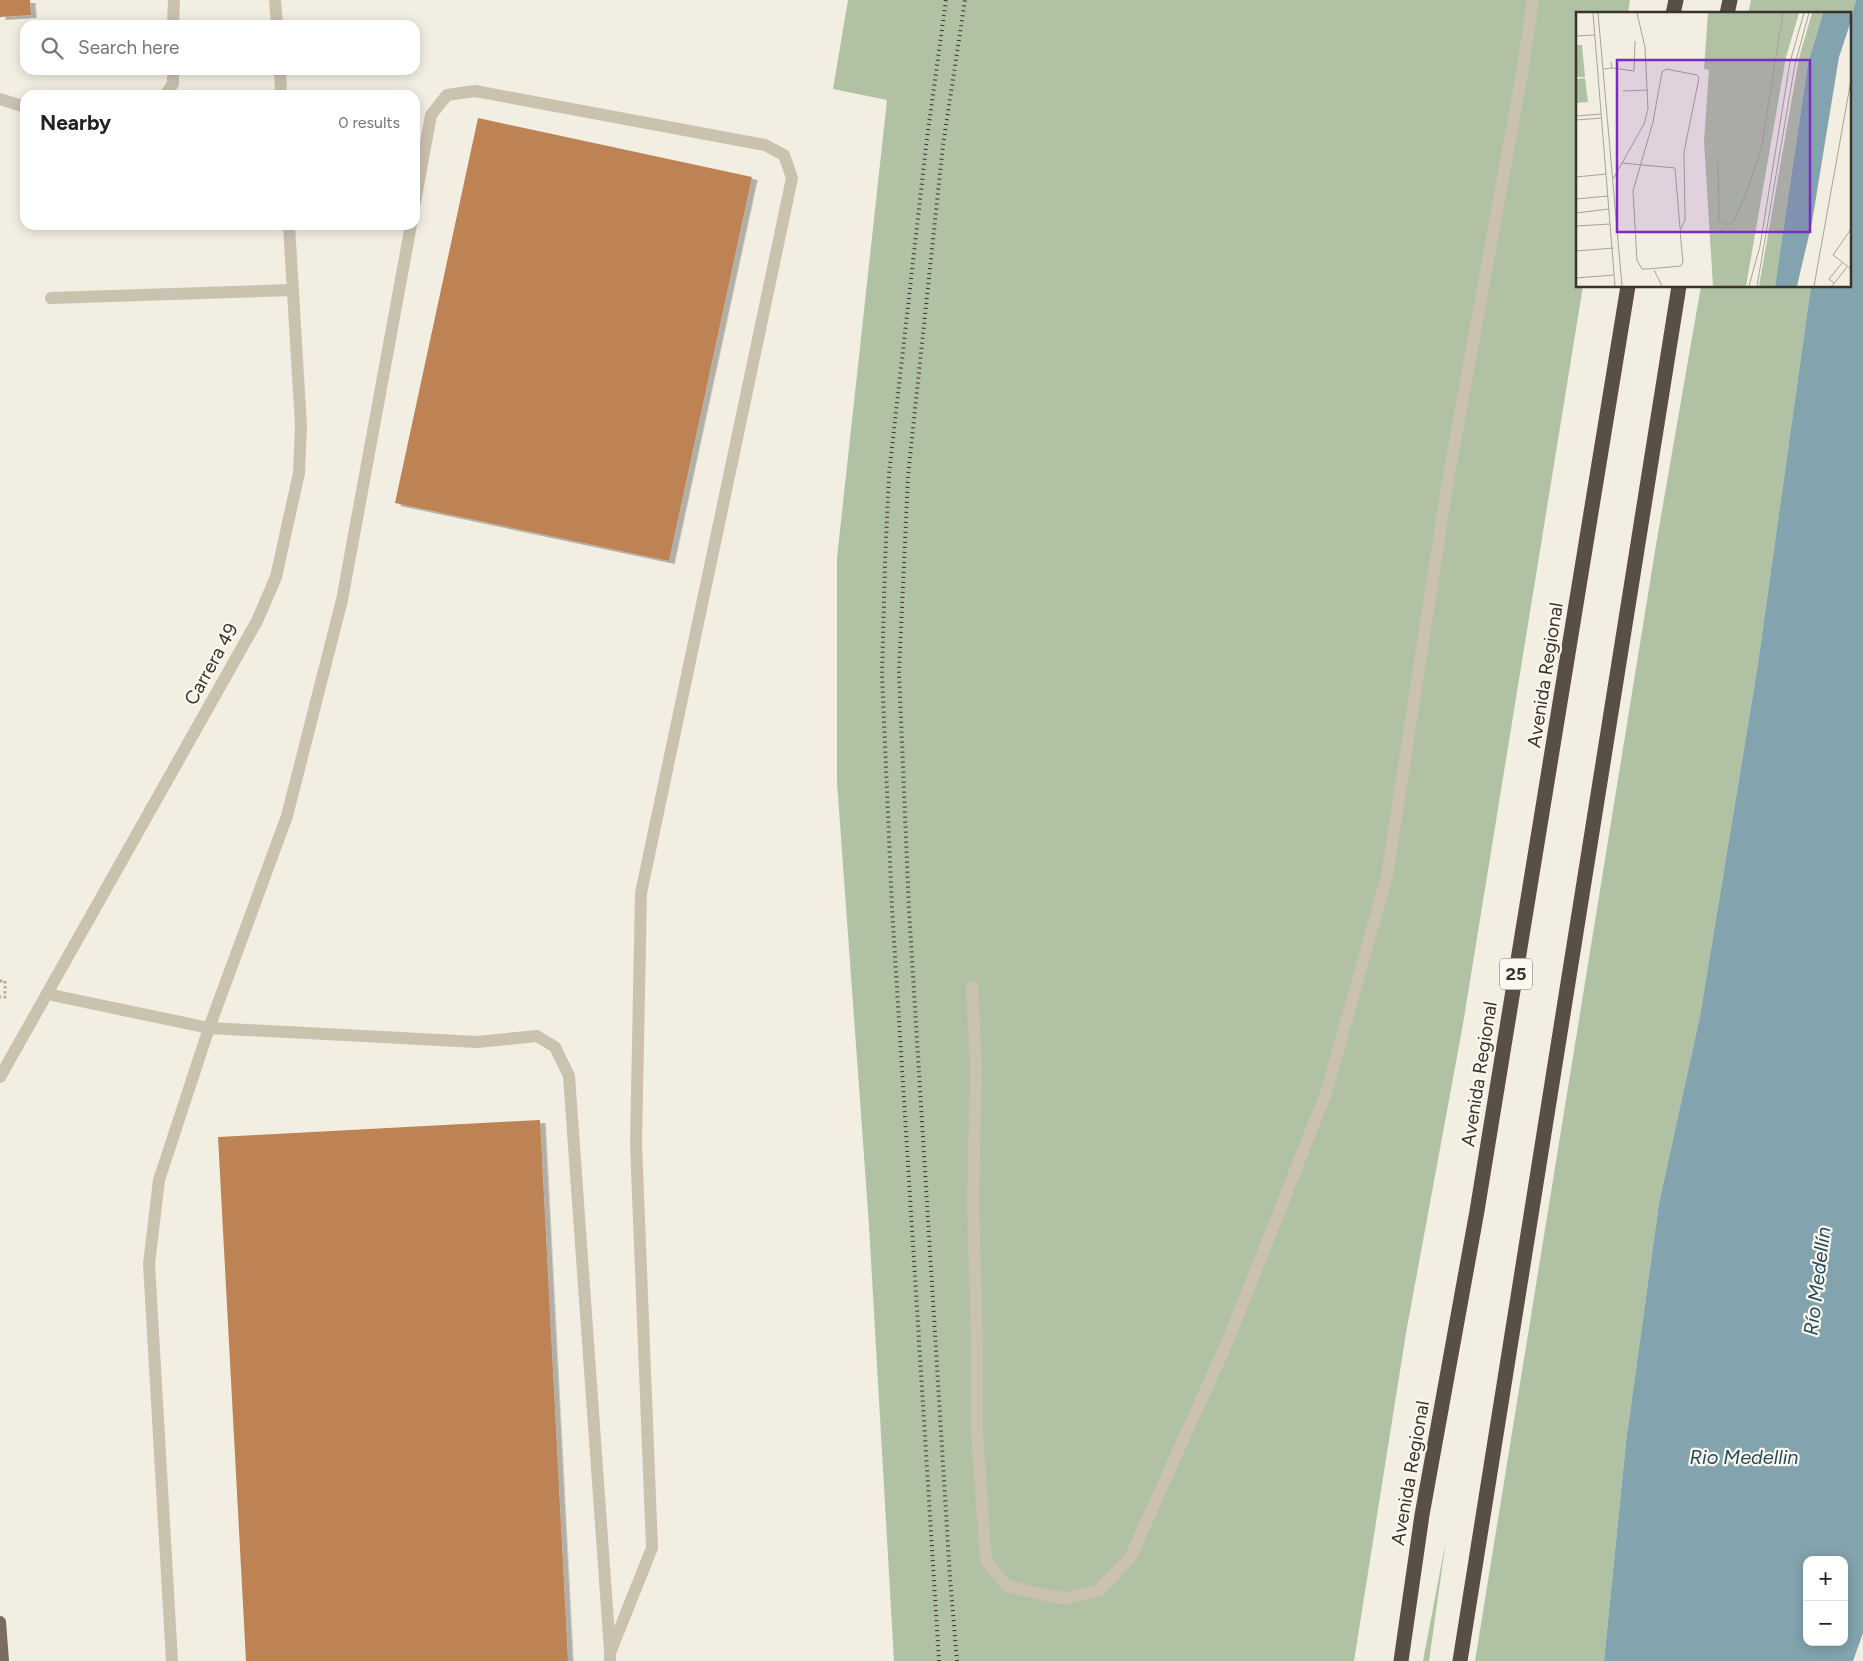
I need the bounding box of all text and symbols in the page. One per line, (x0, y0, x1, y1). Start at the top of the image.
inset map (1576, 12, 1850, 288)
search box (20, 20, 420, 75)
icon: search (38, 34, 66, 62)
text: Search here (78, 36, 180, 59)
text: Nearby (40, 110, 111, 135)
text: 0 results (338, 113, 400, 132)
street label: Avenida Regional (1522, 601, 1568, 749)
street label: Carrera 49 (179, 619, 243, 709)
road number: 25 (1500, 959, 1532, 990)
street label: Avenida Regional (1456, 1000, 1502, 1148)
water label: Río Medellín (1798, 1225, 1836, 1337)
street label: Avenida Regional (1386, 1399, 1434, 1547)
water label: Rio Medellin (1690, 1445, 1798, 1469)
map controls (1803, 1556, 1848, 1646)
button: + (1803, 1556, 1848, 1601)
button: − (1803, 1601, 1848, 1646)

